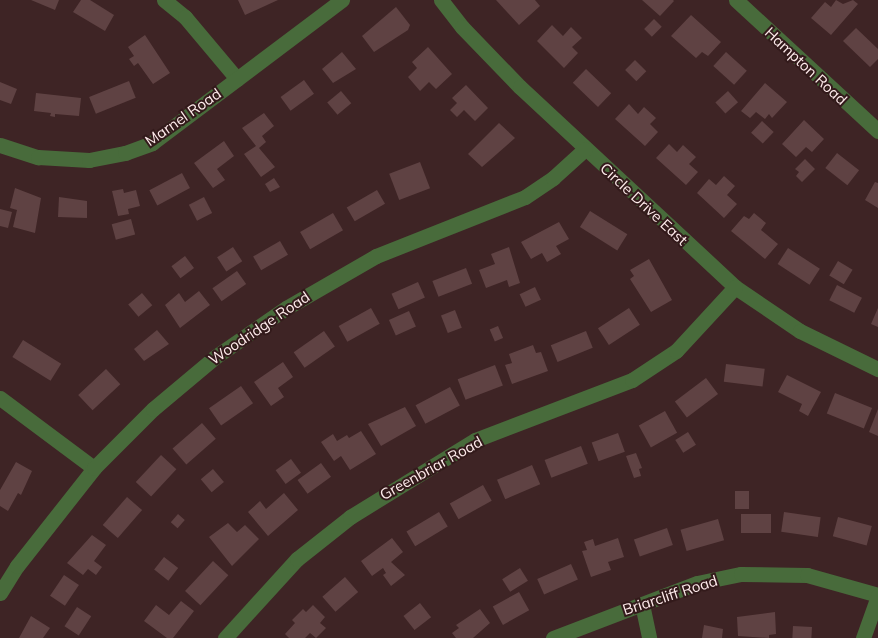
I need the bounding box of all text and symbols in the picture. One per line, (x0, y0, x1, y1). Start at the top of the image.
street label: Hampton Road (761, 23, 851, 109)
street label: Marnel Road (142, 84, 224, 150)
street label: Circle Drive East (597, 159, 691, 249)
street label: Woodridge Road (205, 288, 313, 368)
street label: Greenbriar Road (377, 432, 485, 504)
street label: Briarcliff Road (620, 571, 720, 619)

